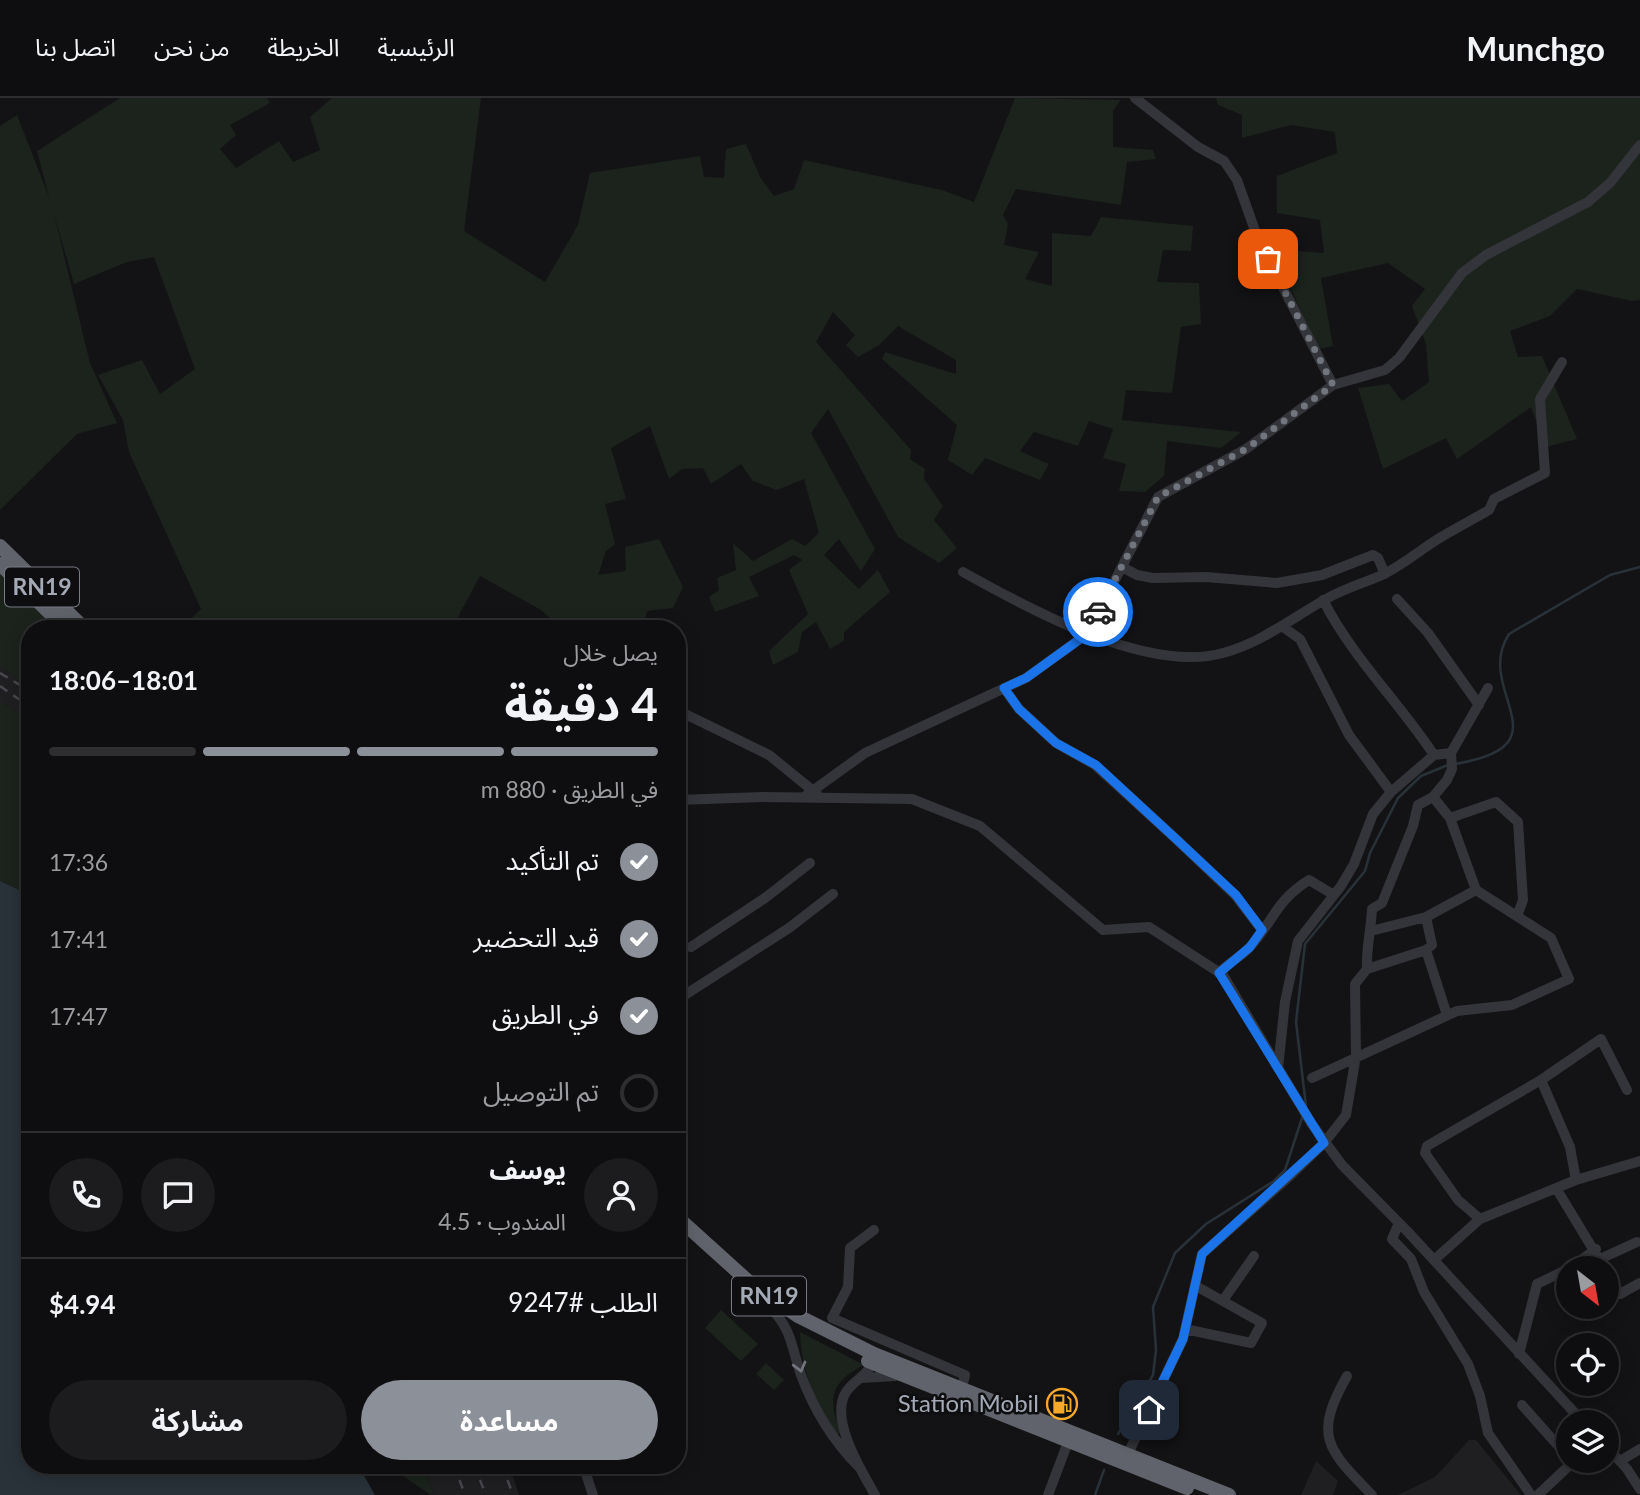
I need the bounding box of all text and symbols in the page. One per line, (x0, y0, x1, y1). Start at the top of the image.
text: Munchgo (1466, 28, 1605, 68)
text: اتصل بنا (35, 32, 116, 61)
text: من نحن (154, 32, 230, 61)
text: الخريطة (268, 32, 339, 61)
text: الرئيسية (377, 32, 455, 61)
pin (1238, 229, 1298, 289)
icon: bag (1249, 240, 1287, 278)
road number: RN19 (5, 568, 79, 607)
courier (1063, 577, 1133, 647)
icon: car (1079, 593, 1117, 631)
text: يصل خلال (563, 638, 658, 666)
text: 18:01–18:06 (49, 664, 198, 696)
text: 4 دقيقة (504, 676, 658, 731)
text: في الطريق · 880 m (481, 775, 658, 803)
icon: check (620, 843, 658, 881)
text: تم التأكيد (506, 844, 599, 876)
text: 17:36 (49, 848, 108, 876)
icon: check (620, 920, 658, 958)
text: قيد التحضير (473, 921, 599, 953)
text: 17:41 (49, 925, 108, 953)
icon: check (620, 997, 658, 1035)
text: في الطريق (492, 998, 599, 1030)
text: 17:47 (49, 1002, 108, 1030)
text: تم التوصيل (483, 1075, 599, 1107)
text: يوسف (489, 1153, 566, 1185)
button: phone (49, 1158, 123, 1232)
button: chat (141, 1158, 215, 1232)
button: person (584, 1158, 658, 1232)
text: المندوب · 4.5 (438, 1207, 566, 1235)
north arrow (1556, 1256, 1619, 1320)
map controls (1556, 1256, 1619, 1473)
road number: RN19 (732, 1276, 806, 1316)
text: الطلب #9247 (508, 1286, 658, 1318)
text: $4.94 (49, 1288, 116, 1320)
button: locate (1556, 1333, 1619, 1396)
one-way arrow (791, 1361, 806, 1373)
button: مشاركة (49, 1380, 347, 1460)
button: مساعدة (361, 1380, 658, 1460)
pin (1119, 1380, 1179, 1440)
fuel station icon: Station Mobil (1045, 1387, 1079, 1421)
place label: Station Mobil (898, 1388, 1039, 1417)
icon: home (1130, 1391, 1168, 1429)
button: layers (1556, 1410, 1619, 1473)

